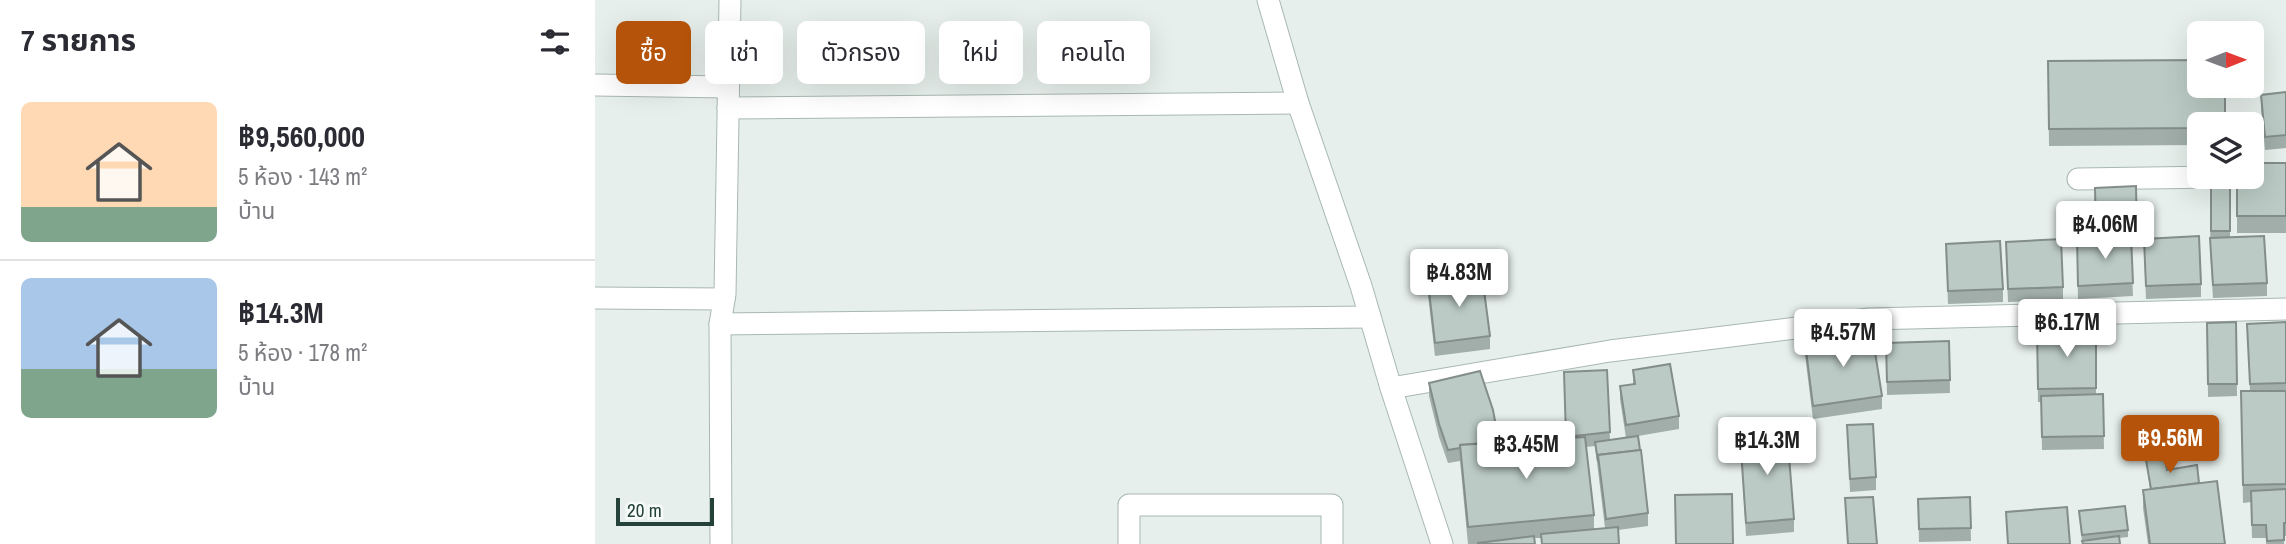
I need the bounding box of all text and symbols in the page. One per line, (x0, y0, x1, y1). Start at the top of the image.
text: 7 รายการ (21, 20, 136, 60)
chip: ซื้อ (616, 21, 691, 84)
chip: เช่า (705, 21, 783, 84)
chip: ตัวกรอง (797, 21, 925, 84)
chip: ใหม่ (939, 21, 1023, 84)
chip: คอนโด (1037, 21, 1150, 84)
north arrow (2187, 21, 2265, 98)
map controls (2187, 21, 2264, 189)
icon: filters (536, 23, 574, 61)
button: layers (2187, 112, 2264, 189)
text: ฿9,560,000 (238, 116, 365, 156)
icon: home (77, 130, 161, 214)
text: 5 ห้อง · 143 m² (238, 161, 367, 192)
text: บ้าน (238, 195, 275, 226)
pin: ฿4.06M (2048, 202, 2162, 261)
text: ฿4.06M (2072, 208, 2138, 239)
pin: ฿4.83M (1402, 250, 1516, 309)
text: ฿4.83M (1426, 256, 1492, 287)
text: ฿14.3M (238, 292, 324, 332)
pin: ฿6.17M (2010, 300, 2124, 359)
icon: home (77, 306, 161, 390)
text: ฿6.17M (2034, 306, 2100, 337)
pin: ฿4.57M (1786, 310, 1900, 369)
text: ฿4.57M (1810, 316, 1876, 347)
text: 5 ห้อง · 178 m² (238, 337, 367, 368)
text: บ้าน (238, 371, 275, 402)
pin: ฿9.56M (2113, 416, 2227, 475)
pin: ฿14.3M (1710, 418, 1824, 477)
pin: ฿3.45M (1469, 421, 1583, 481)
text: ฿9.56M (2137, 422, 2203, 453)
text: ฿14.3M (1734, 424, 1800, 455)
text: ฿3.45M (1493, 428, 1559, 459)
scale bar (616, 495, 714, 527)
text: 20 m (627, 497, 662, 523)

